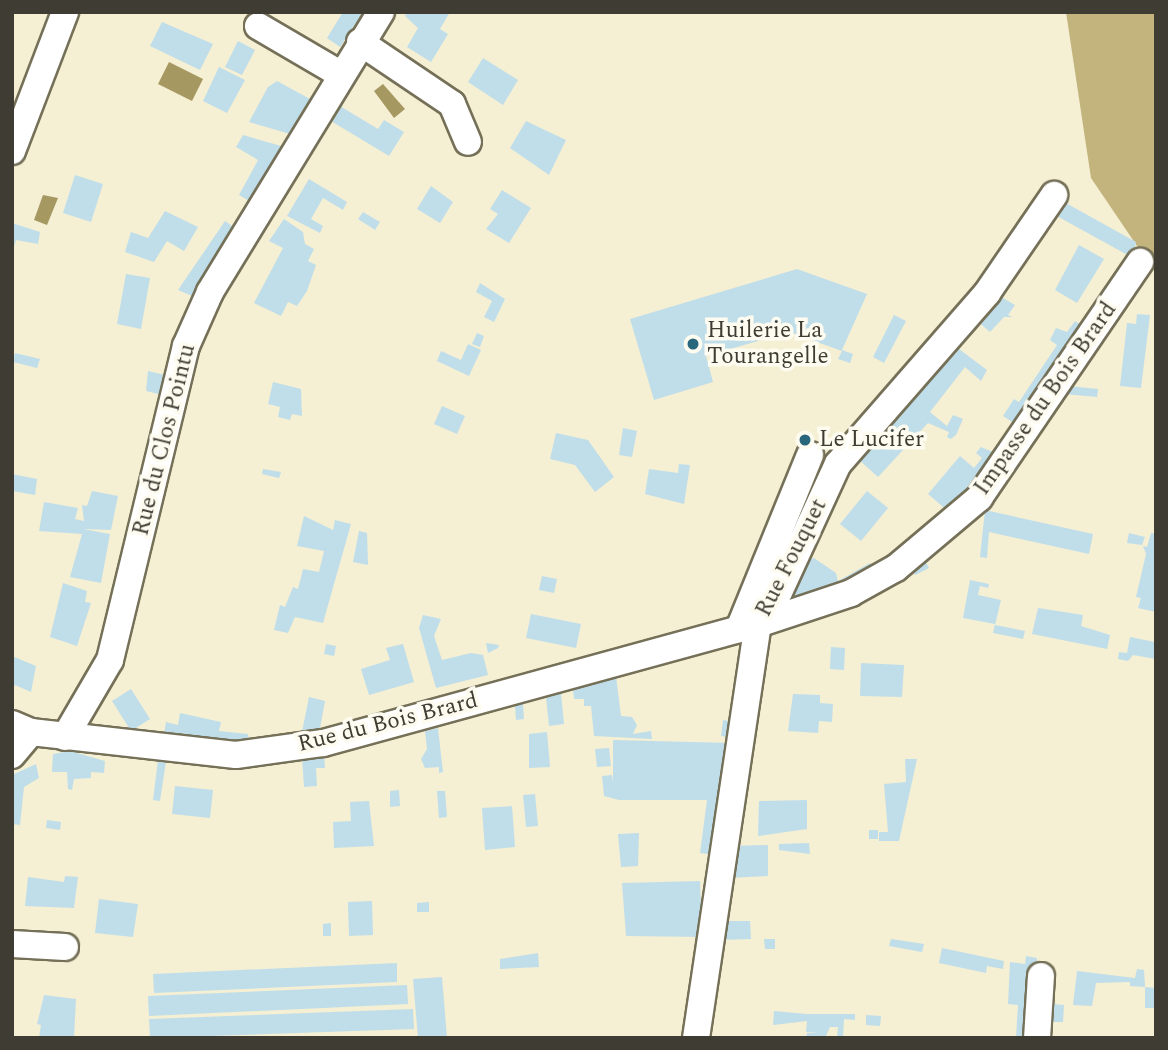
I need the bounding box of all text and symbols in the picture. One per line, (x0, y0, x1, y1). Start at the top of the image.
street label: Impasse du Bois Brard (969, 297, 1123, 501)
place label: Huilerie La Tourangelle (707, 317, 829, 371)
marker: Huilerie La Tourangelle (685, 336, 701, 352)
street label: Rue du Clos Pointu (128, 341, 202, 539)
place label: Le Lucifer (819, 426, 924, 454)
marker: Le Lucifer (797, 432, 813, 448)
street label: Rue Fouquet (750, 494, 834, 622)
street label: Rue du Bois Brard (295, 687, 481, 759)

